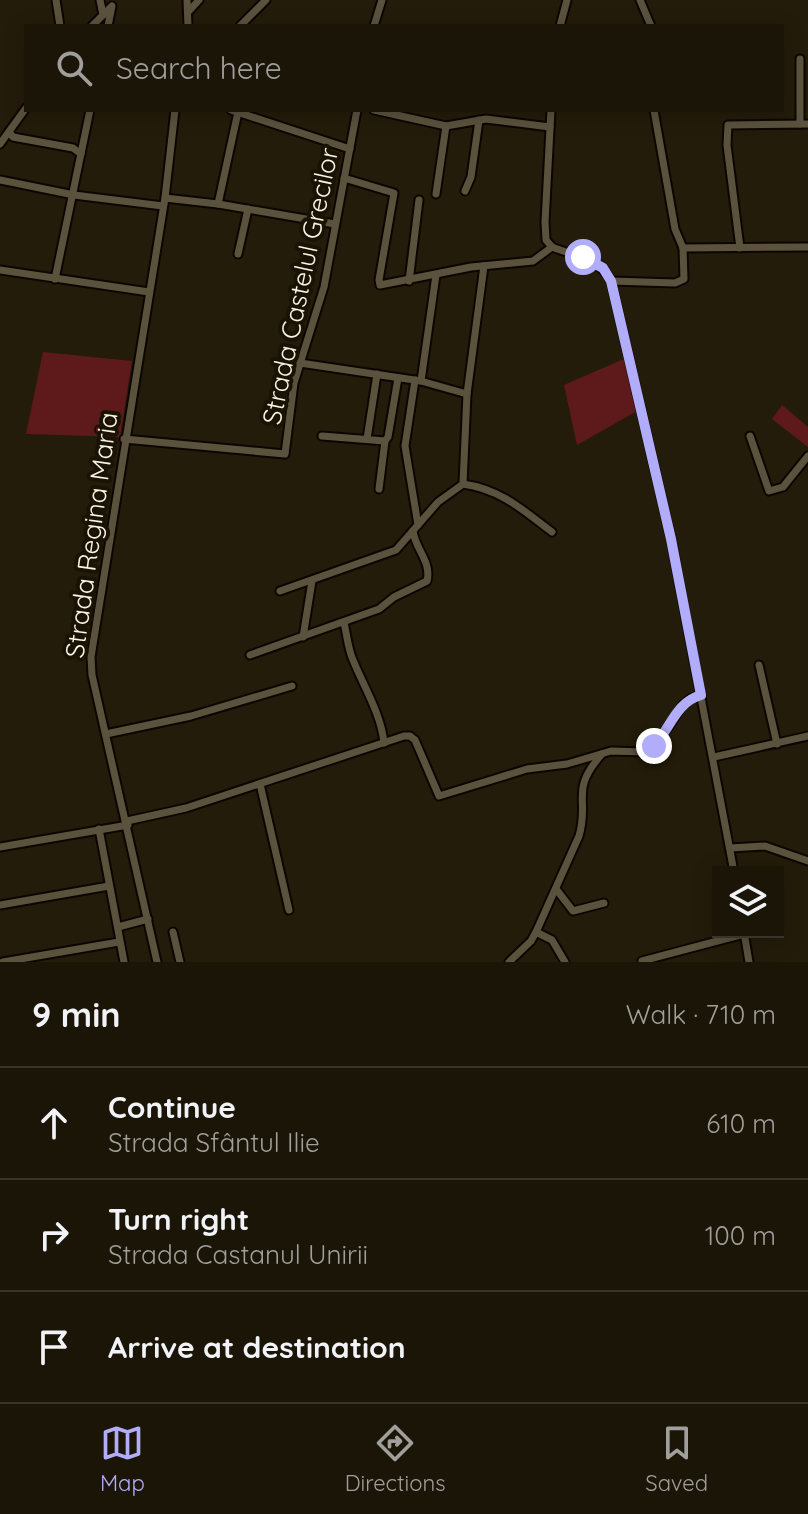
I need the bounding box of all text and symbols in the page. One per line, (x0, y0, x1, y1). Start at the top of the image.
search box (24, 24, 784, 112)
icon: search (52, 46, 96, 90)
text: Search here (116, 49, 282, 87)
street label: Strada Castelul Grecilor (255, 145, 345, 427)
route start (565, 239, 601, 275)
street label: Strada Regina Maria (57, 410, 125, 660)
route end (636, 728, 672, 764)
map controls (712, 866, 784, 938)
button: layers (712, 866, 784, 938)
text: 9 min (32, 993, 120, 1036)
text: Walk · 710 m (626, 998, 776, 1031)
text: Continue (108, 1088, 236, 1126)
icon: ahead (32, 1101, 76, 1145)
text: 610 m (706, 1107, 776, 1140)
text: Strada Sfântul Ilie (108, 1126, 320, 1159)
text: Turn right (108, 1200, 249, 1238)
icon: right (32, 1213, 76, 1257)
text: 100 m (705, 1219, 776, 1252)
text: Strada Castanul Unirii (108, 1238, 368, 1271)
icon: arrive (32, 1325, 76, 1369)
text: Arrive at destination (108, 1328, 406, 1366)
tab: Map (100, 1421, 145, 1497)
tab: Directions (345, 1421, 445, 1497)
tab: Saved (645, 1421, 708, 1497)

